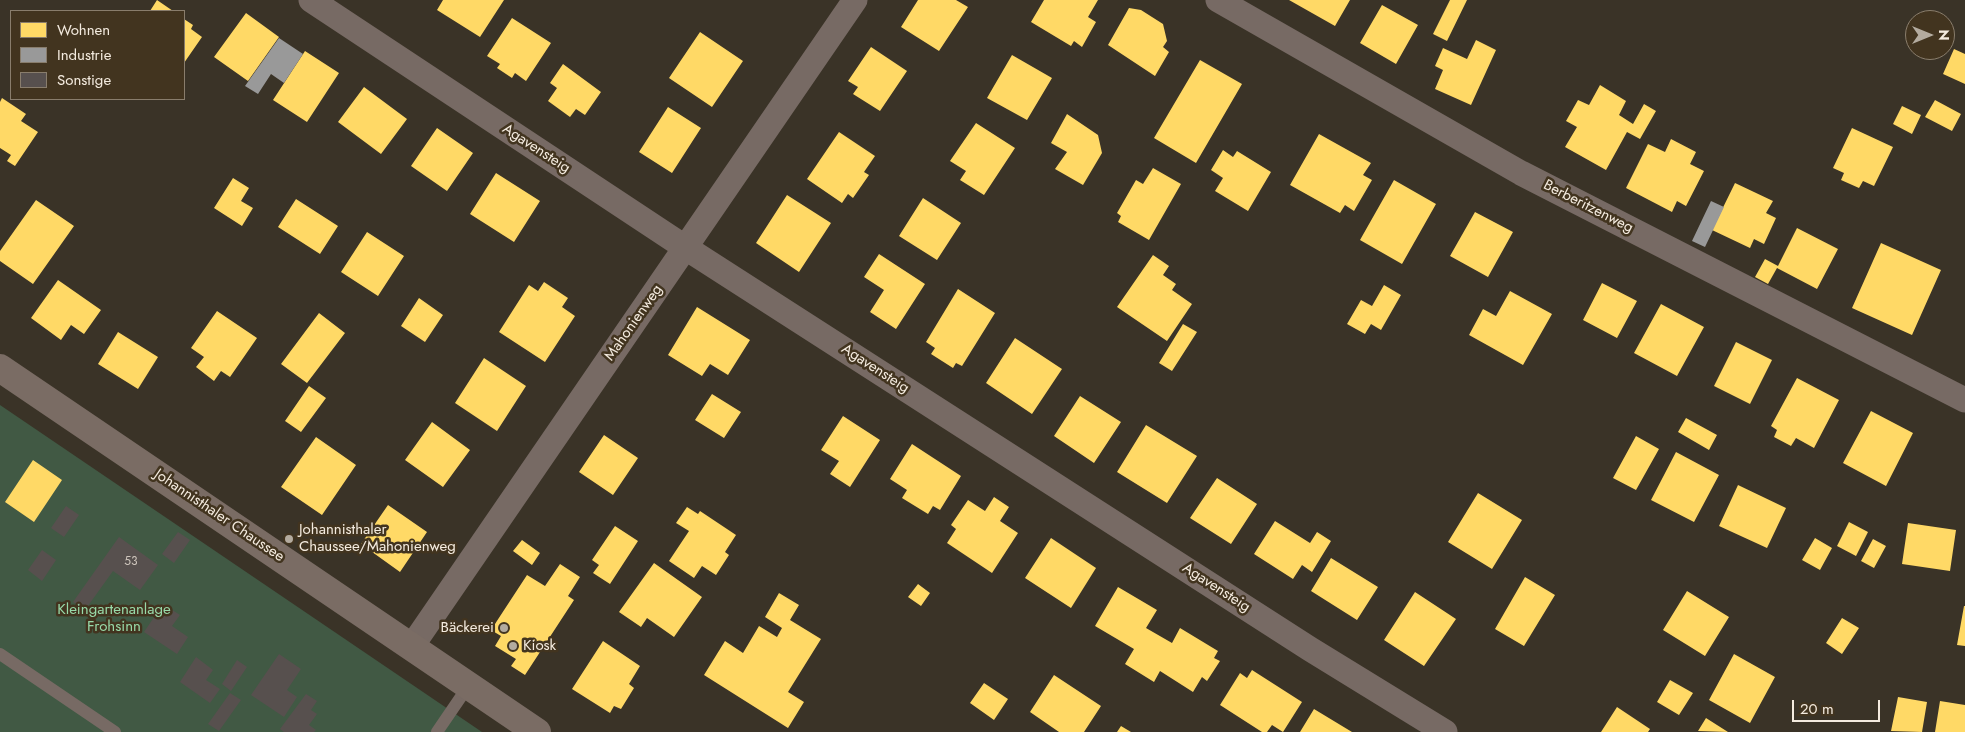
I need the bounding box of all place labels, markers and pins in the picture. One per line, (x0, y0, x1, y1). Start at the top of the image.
place label: Johannisthaler Chaussee/Mahonienweg (299, 521, 456, 556)
marker: Johannisthaler Chaussee/Mahonienweg (283, 533, 295, 545)
place label: Bäckerei (441, 619, 494, 637)
marker: Bäckerei (498, 622, 510, 634)
place label: Kiosk (523, 637, 556, 655)
marker: Kiosk (507, 640, 519, 652)

